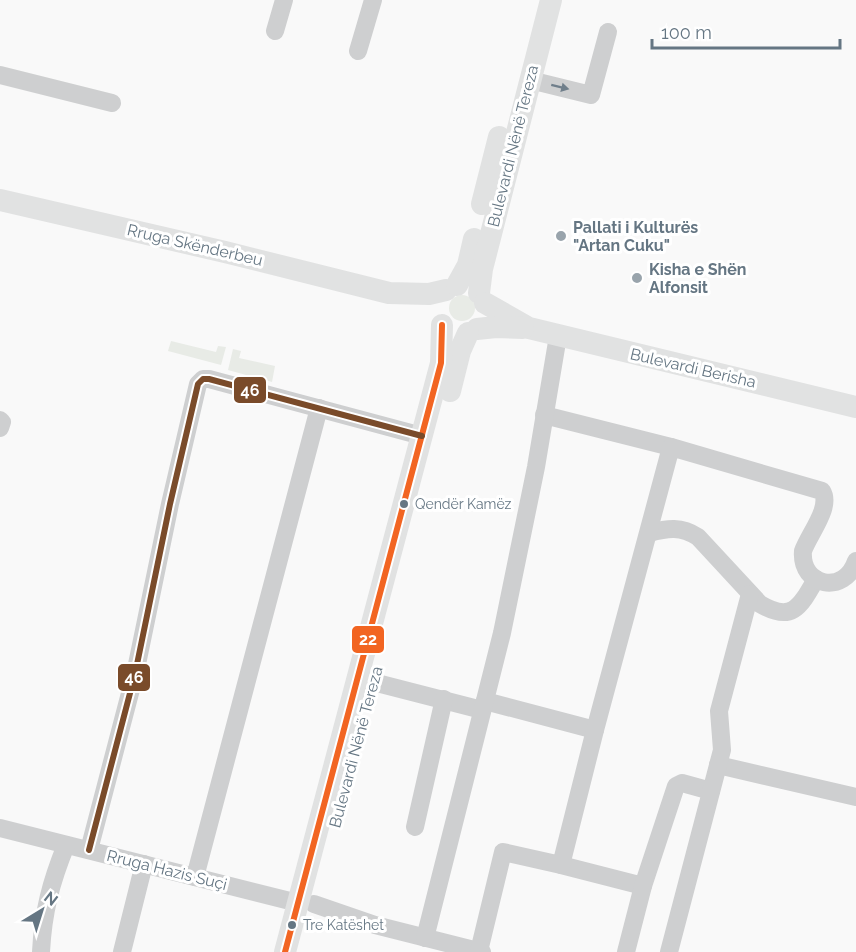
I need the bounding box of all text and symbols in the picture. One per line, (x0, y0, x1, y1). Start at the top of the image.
scale bar (652, 12, 840, 50)
text: 100 m (661, 22, 712, 43)
street label: Bulevardi Nënë Tereza (484, 63, 542, 229)
one-way arrow (551, 83, 569, 93)
place label: Pallati i Kulturës "Artan Cuku" (573, 218, 698, 255)
street label: Rruga Skënderbeu (125, 220, 265, 270)
marker: Pallati i Kulturës "Artan Cuku" (554, 229, 568, 243)
place label: Kisha e Shën Alfonsit (649, 260, 746, 297)
marker: Kisha e Shën Alfonsit (630, 271, 644, 285)
street label: Bulevardi Berisha (628, 344, 758, 392)
line badge: 46 (233, 376, 267, 404)
text: 46 (241, 381, 260, 400)
place label: Qendër Kamëz (415, 496, 512, 512)
marker: Qendër Kamëz (398, 498, 410, 510)
line badge: 22 (351, 625, 385, 654)
text: 22 (359, 630, 377, 649)
line badge: 46 (117, 663, 151, 692)
street label: Bulevardi Nënë Tereza (325, 664, 387, 830)
text: 46 (125, 668, 144, 687)
street label: Rruga Hazis Suçi (105, 846, 229, 894)
north arrow (12, 880, 72, 940)
text: N (40, 887, 62, 910)
place label: Tre Katëshet (303, 917, 384, 933)
marker: Tre Katëshet (286, 919, 298, 931)

